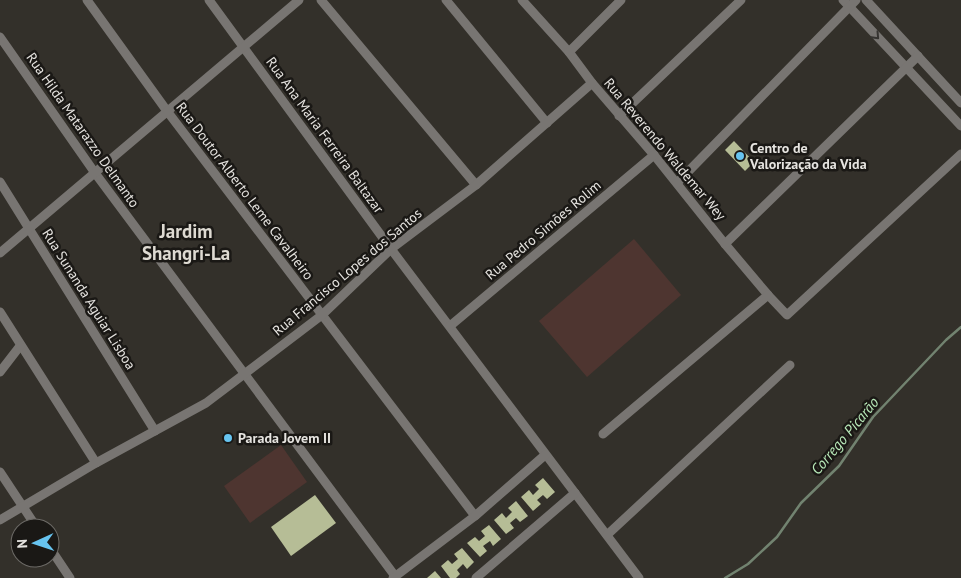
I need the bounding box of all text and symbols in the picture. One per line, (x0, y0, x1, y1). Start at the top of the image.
one-way arrow (870, 30, 879, 39)
street label: Rua Hilda Matarazzo Delmanto (23, 49, 143, 211)
street label: Rua Ana Maria Ferreira Baltazar (262, 53, 388, 217)
street label: Rua Reverendo Waldemar Wey (600, 74, 730, 224)
street label: Rua Doutor Alberto Leme Cavalheiro (172, 99, 318, 283)
place label: Centro de Valorização da Vida (749, 139, 867, 173)
marker: Centro de Valorização da Vida (734, 150, 746, 162)
street label: Rua Pedro Simões Rolim (481, 176, 605, 284)
street label: Rua Francisco Lopes dos Santos (269, 204, 425, 340)
district label: Jardim Shangri-La (142, 219, 230, 265)
street label: Rua Sunanda Aguiar Lisboa (38, 225, 140, 373)
water label: Corrego Picarão (807, 393, 883, 478)
place label: Parada Jovem II (238, 429, 331, 447)
marker: Parada Jovem II (222, 432, 234, 444)
north arrow (10, 518, 60, 568)
text: N (13, 539, 31, 549)

